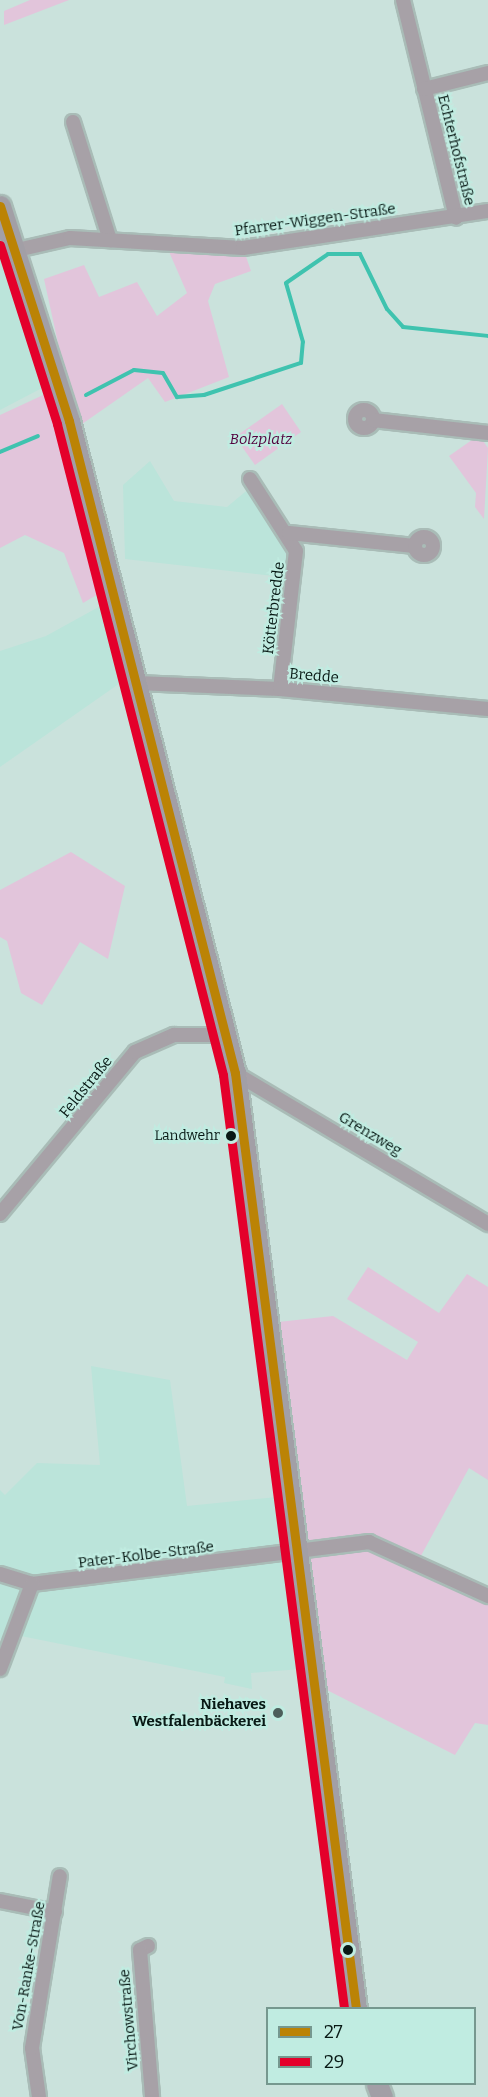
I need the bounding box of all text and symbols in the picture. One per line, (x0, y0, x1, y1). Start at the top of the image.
street label: Echterhofstraße (434, 93, 478, 207)
street label: Pfarrer-Wiggen-Straße (233, 200, 397, 240)
park label: Bolzplatz (230, 431, 292, 449)
street label: Kötterbredde (259, 561, 289, 655)
street label: Bredde (288, 665, 340, 687)
street label: Feldstraße (56, 1053, 116, 1121)
street label: Grenzweg (335, 1108, 405, 1160)
place label: Landwehr (154, 1128, 220, 1144)
marker: Landwehr (225, 1130, 237, 1142)
street label: Pater-Kolbe-Straße (77, 1538, 215, 1572)
place label: Niehaves Westfalenbäckerei (132, 1695, 266, 1730)
marker: Niehaves Westfalenbäckerei (271, 1706, 285, 1720)
street label: Von-Ranke-Straße (9, 1900, 49, 2032)
unlabelled marker (342, 1944, 354, 1956)
street label: Virchowstraße (116, 1968, 142, 2072)
legend (266, 2007, 476, 2085)
text: 27 (324, 2021, 343, 2043)
text: 29 (324, 2051, 344, 2073)

